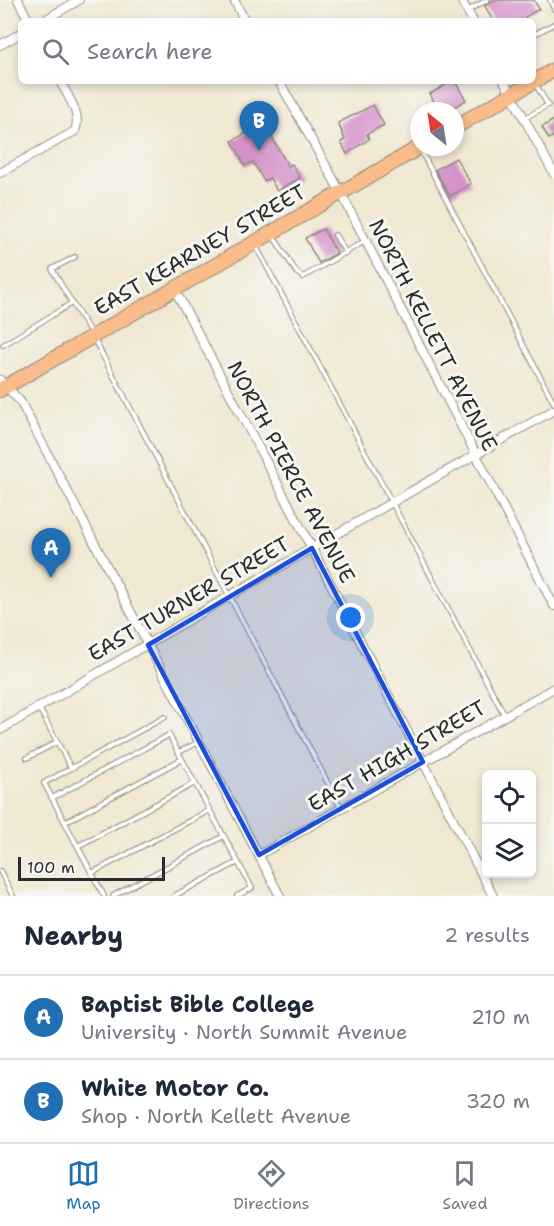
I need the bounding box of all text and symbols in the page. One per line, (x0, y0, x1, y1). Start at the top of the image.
search box (18, 18, 536, 84)
icon: search (39, 35, 72, 68)
text: Search here (87, 37, 213, 66)
pin: B (240, 102, 278, 151)
north arrow (410, 102, 464, 156)
street label: EAST KEARNEY STREET (89, 178, 311, 322)
street label: NORTH KELLETT AVENUE (362, 214, 504, 456)
street label: NORTH PIERCE AVENUE (221, 356, 361, 588)
pin: A (32, 528, 70, 578)
street label: EAST TURNER STREET (83, 530, 295, 668)
your location (336, 603, 365, 632)
street label: EAST HIGH STREET (303, 694, 491, 818)
map controls (482, 770, 536, 878)
button: locate (482, 770, 536, 824)
button: layers (482, 824, 536, 878)
scale bar (18, 854, 165, 882)
text: 100 m (27, 857, 75, 878)
text: Nearby (24, 918, 123, 953)
text: 2 results (444, 922, 530, 948)
text: Baptist Bible College (81, 990, 315, 1019)
text: A (36, 1004, 51, 1030)
text: 210 m (471, 1004, 530, 1030)
text: University · North Summit Avenue (81, 1019, 407, 1045)
text: White Motor Co. (81, 1074, 269, 1103)
text: B (37, 1088, 50, 1114)
text: 320 m (466, 1088, 530, 1114)
text: Shop · North Kellett Avenue (81, 1103, 351, 1129)
tab: Map (66, 1157, 101, 1214)
tab: Directions (233, 1157, 310, 1214)
tab: Saved (442, 1157, 488, 1214)

